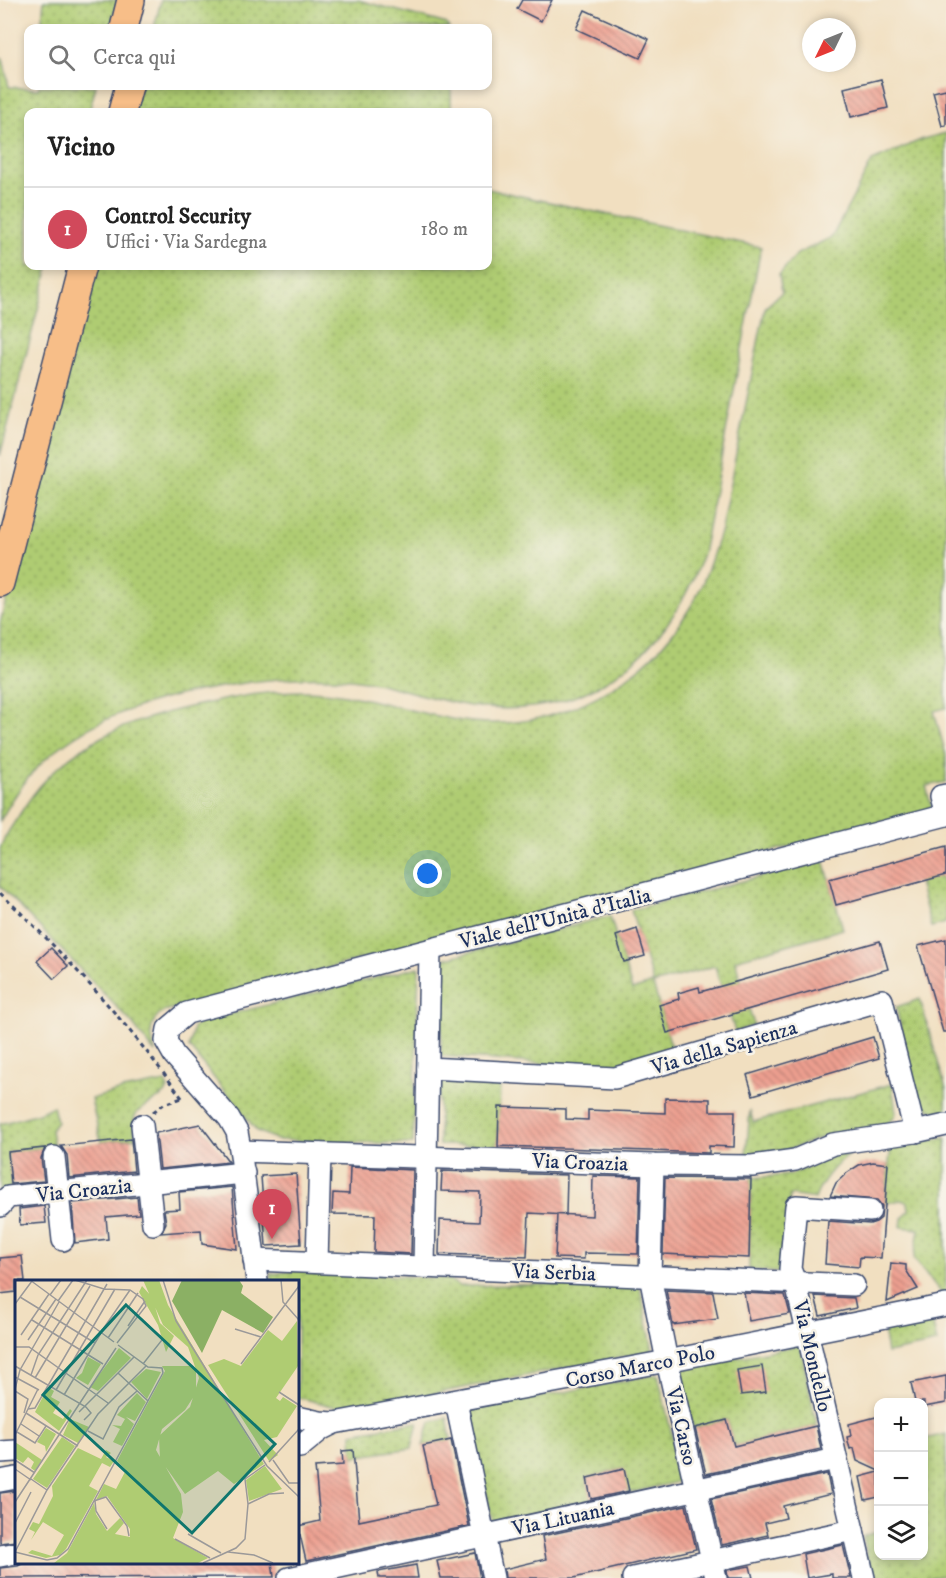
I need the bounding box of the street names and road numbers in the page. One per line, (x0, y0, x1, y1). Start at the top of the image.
street label: Viale dell'Unità d'Italia (456, 883, 654, 956)
street label: Via della Sapienza (647, 1015, 800, 1082)
street label: Via Croazia (530, 1148, 629, 1178)
street label: Via Croazia (34, 1173, 133, 1209)
street label: Via Serbia (511, 1259, 596, 1287)
street label: Via Mondello (786, 1297, 838, 1415)
street label: Corso Marco Polo (563, 1340, 717, 1394)
street label: Via Carso (659, 1383, 703, 1468)
street label: Via Lituania (509, 1495, 617, 1543)

